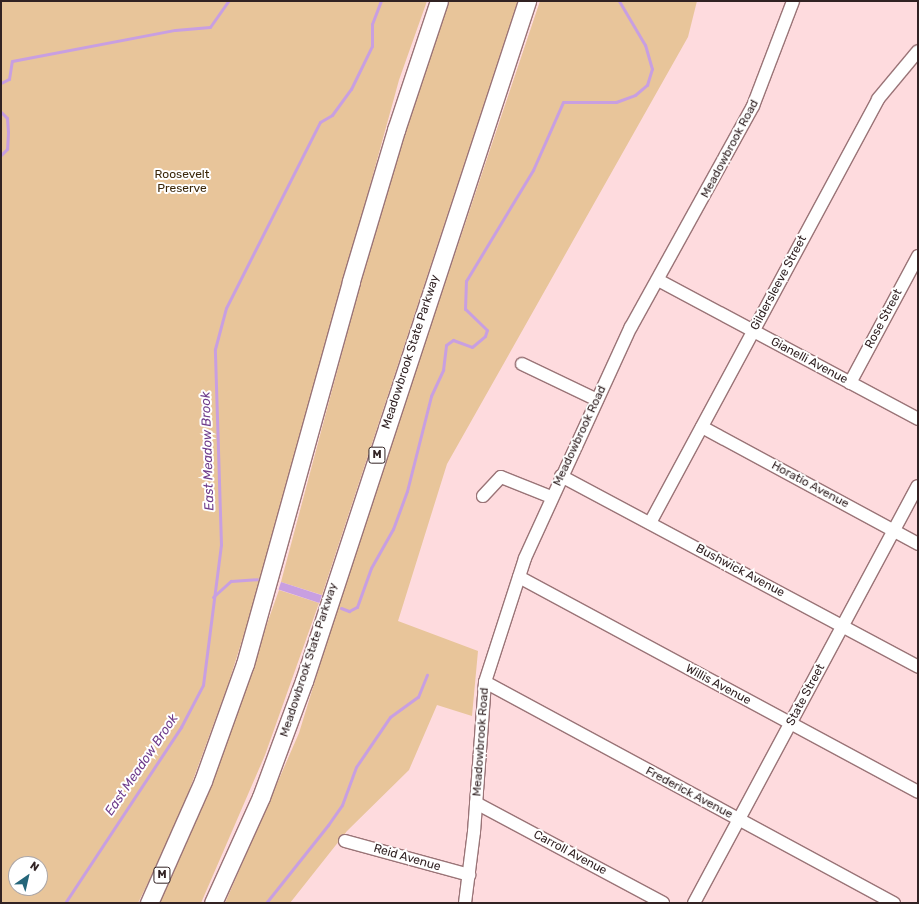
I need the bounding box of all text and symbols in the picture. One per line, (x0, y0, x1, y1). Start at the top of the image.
street label: Meadowbrook Road (698, 97, 762, 201)
park label: Roosevelt Preserve (155, 168, 209, 196)
street label: Gildersleeve Street (748, 233, 810, 333)
street label: Meadowbrook State Parkway (379, 273, 443, 431)
street label: Rose Street (862, 287, 906, 351)
street label: Gianelli Avenue (768, 335, 850, 387)
street label: Meadowbrook Road (550, 383, 610, 489)
water label: East Meadow Brook (198, 391, 218, 511)
road number: M (368, 446, 386, 464)
street label: Horatio Avenue (769, 458, 851, 512)
street label: Bushwick Avenue (693, 541, 787, 601)
street label: Meadowbrook State Parkway (277, 581, 341, 739)
street label: Willis Avenue (683, 662, 753, 708)
street label: State Street (784, 662, 828, 728)
street label: Meadowbrook Road (470, 687, 492, 797)
water label: East Meadow Brook (102, 711, 182, 819)
street label: Frederick Avenue (643, 764, 735, 822)
street label: Carroll Avenue (531, 828, 609, 878)
street label: Reid Avenue (372, 841, 442, 875)
north arrow (8, 856, 48, 896)
text: N (28, 859, 41, 874)
road number: M (153, 866, 171, 884)

